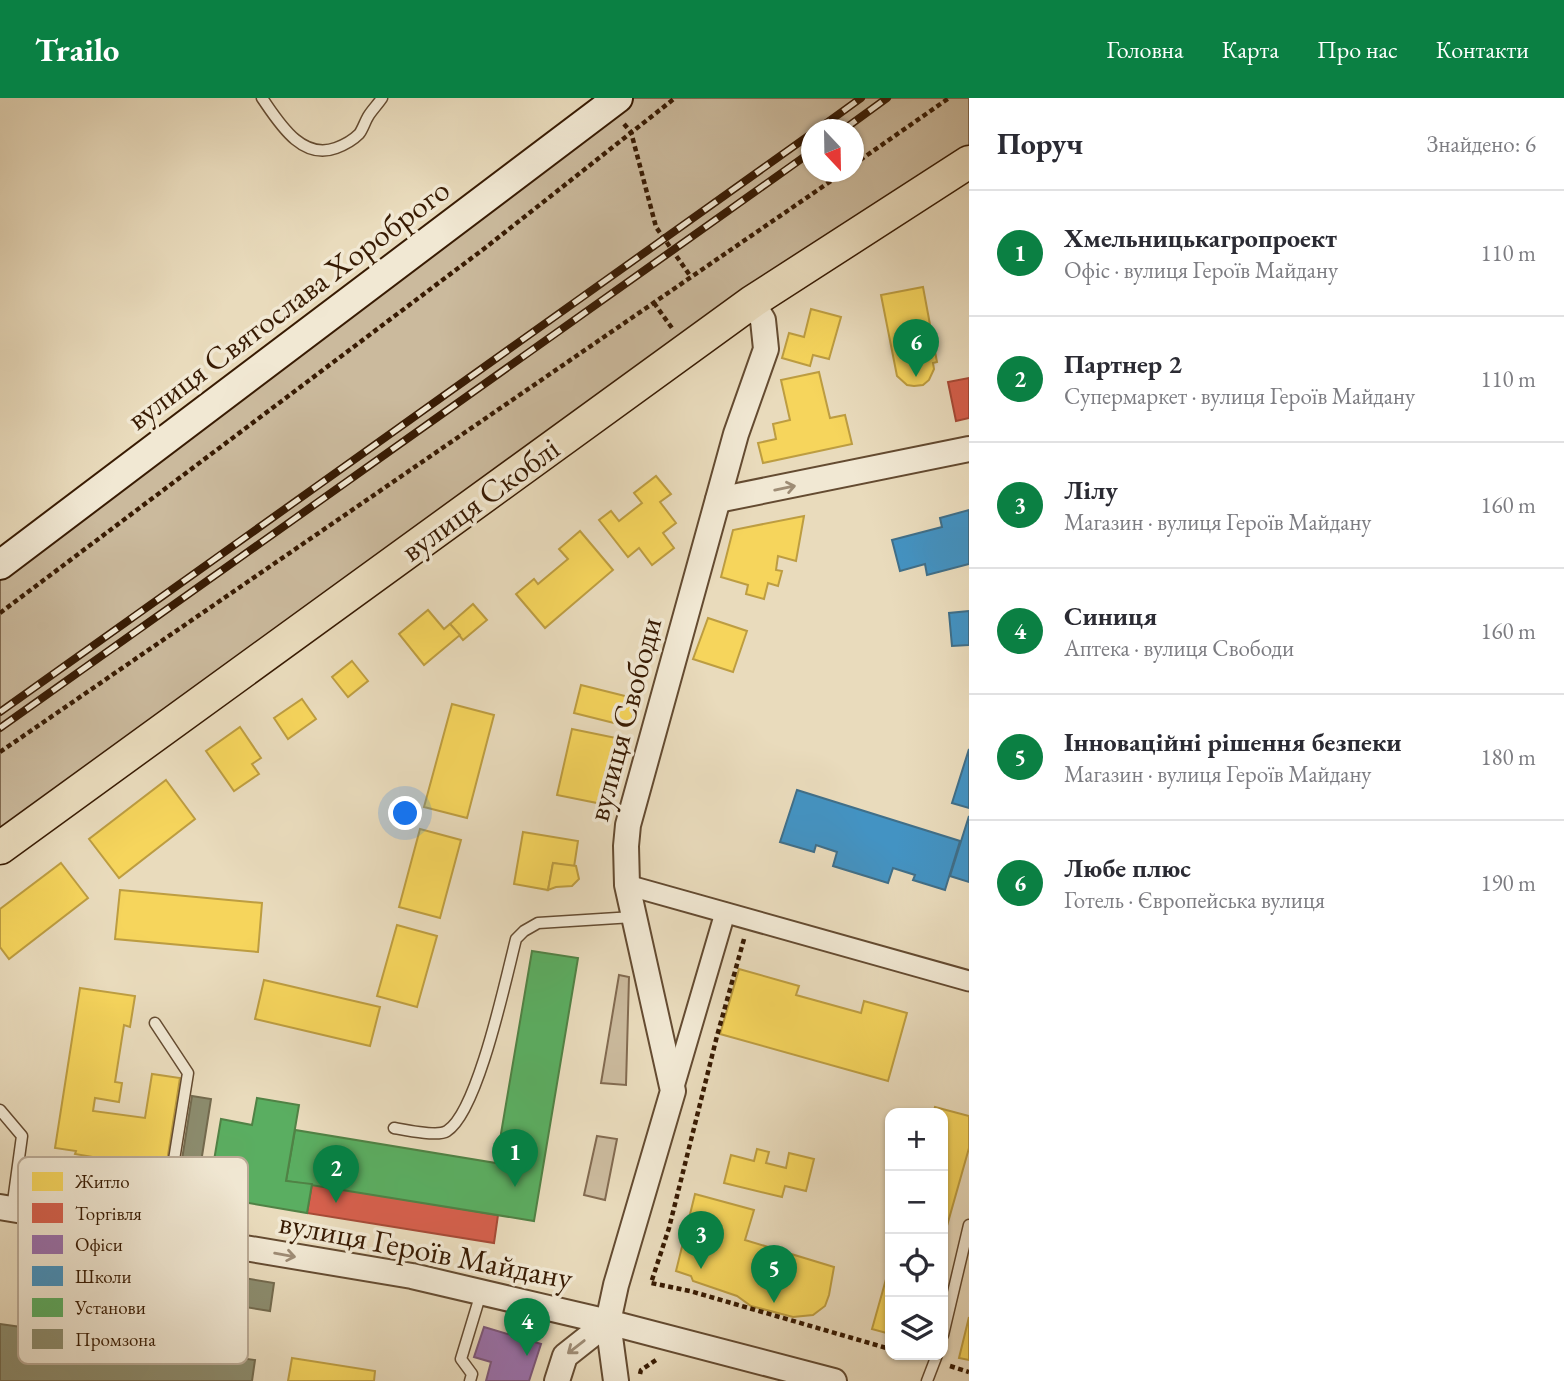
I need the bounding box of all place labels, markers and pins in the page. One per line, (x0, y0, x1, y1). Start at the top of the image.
pin: 6 (893, 319, 939, 377)
pin: 1 (492, 1129, 538, 1187)
pin: 2 (313, 1145, 359, 1203)
pin: 3 (678, 1211, 724, 1269)
pin: 5 (751, 1245, 797, 1303)
pin: 4 (504, 1298, 550, 1356)

